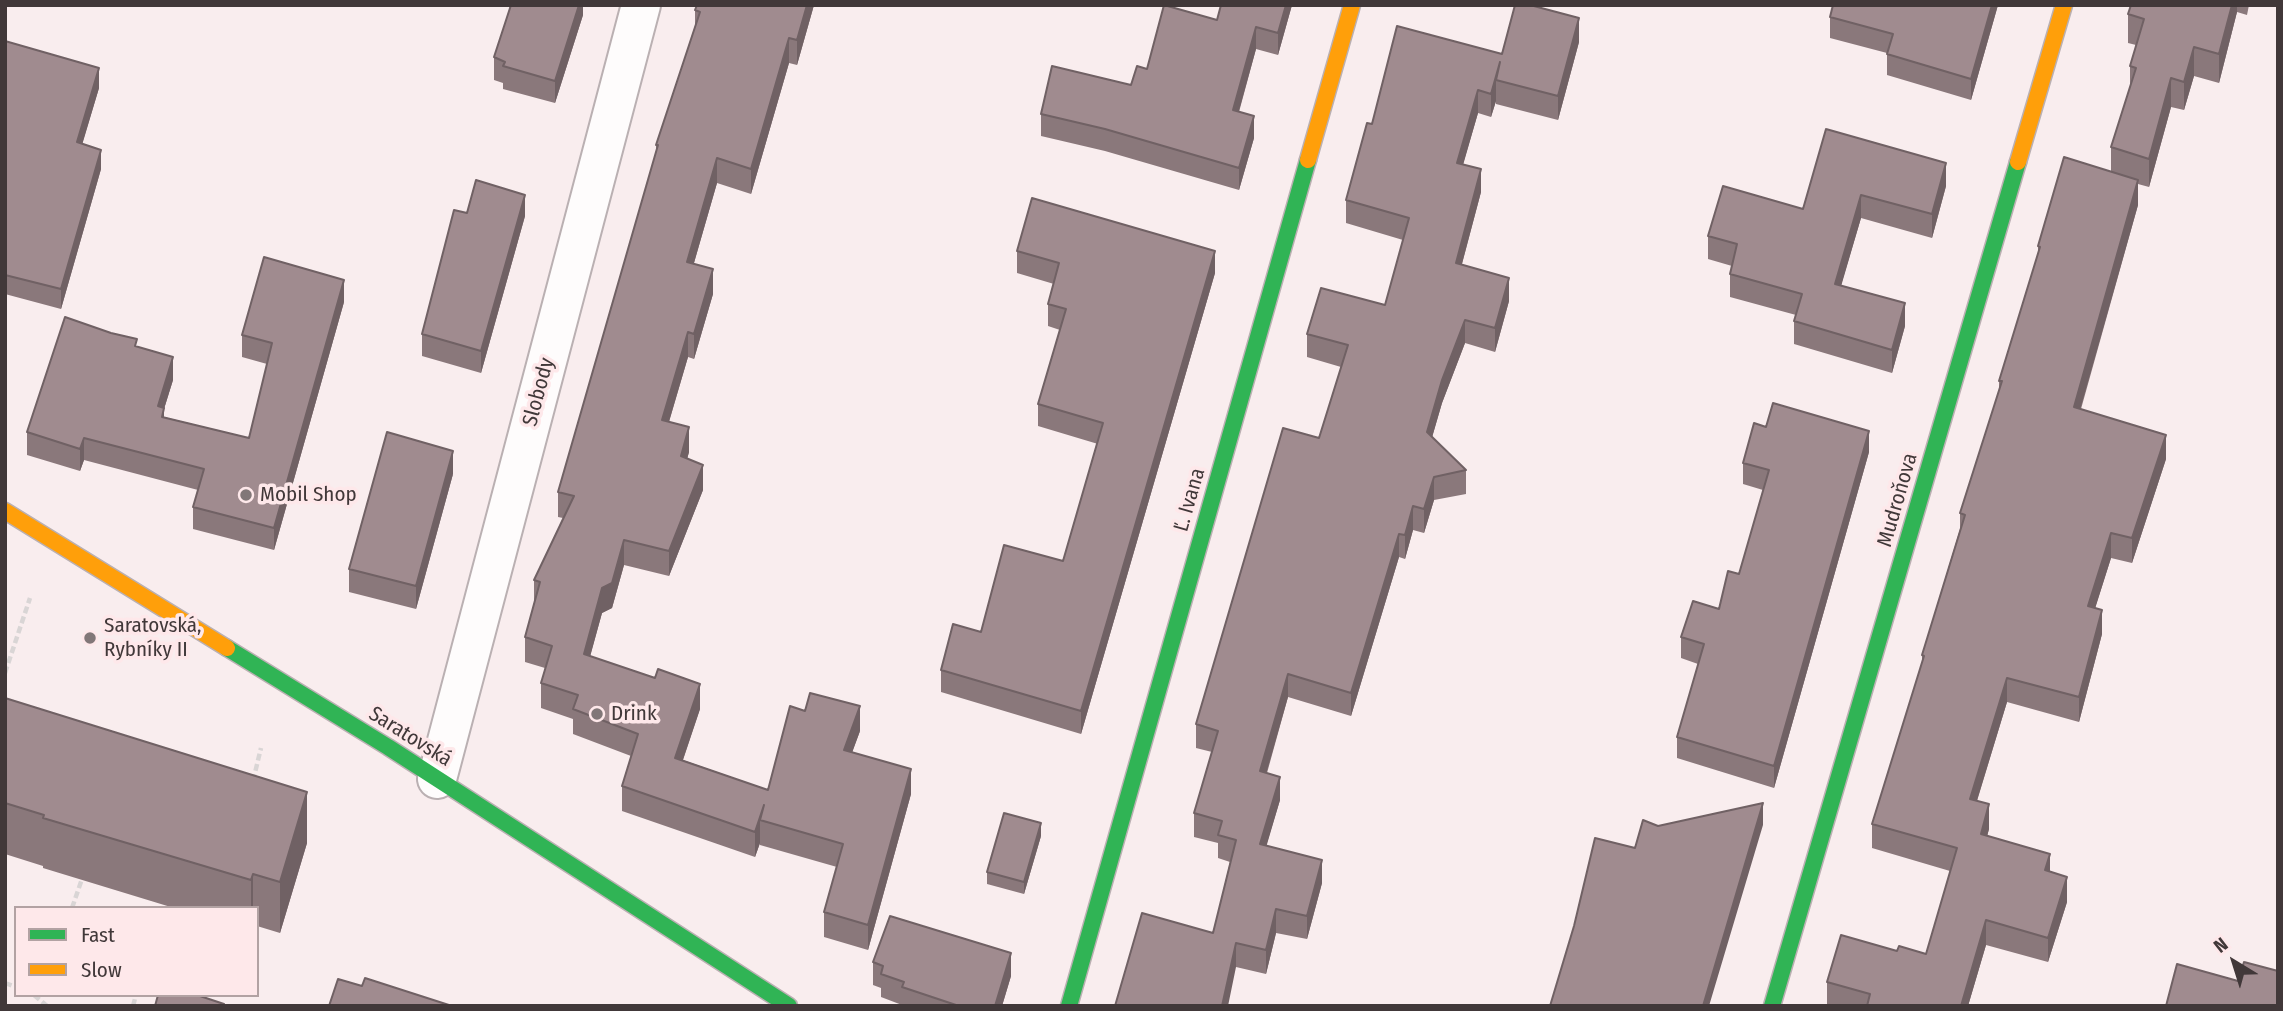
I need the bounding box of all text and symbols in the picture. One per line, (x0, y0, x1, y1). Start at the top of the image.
street label: Slobody (518, 355, 560, 429)
street label: Mudroňova (1873, 450, 1923, 550)
street label: Ľ. Ivana (1169, 465, 1211, 535)
place label: Mobil Shop (260, 482, 357, 508)
marker: Mobil Shop (238, 487, 254, 503)
place label: Saratovská, Rybníky II (104, 613, 202, 663)
marker: Saratovská, Rybníky II (82, 630, 98, 646)
place label: Drink (611, 701, 657, 727)
street label: Saratovská (364, 702, 456, 772)
marker: Drink (589, 706, 605, 722)
legend (14, 906, 259, 997)
text: Fast (81, 922, 115, 948)
north arrow (2199, 927, 2269, 997)
text: N (2209, 932, 2232, 958)
text: Slow (81, 957, 122, 983)

